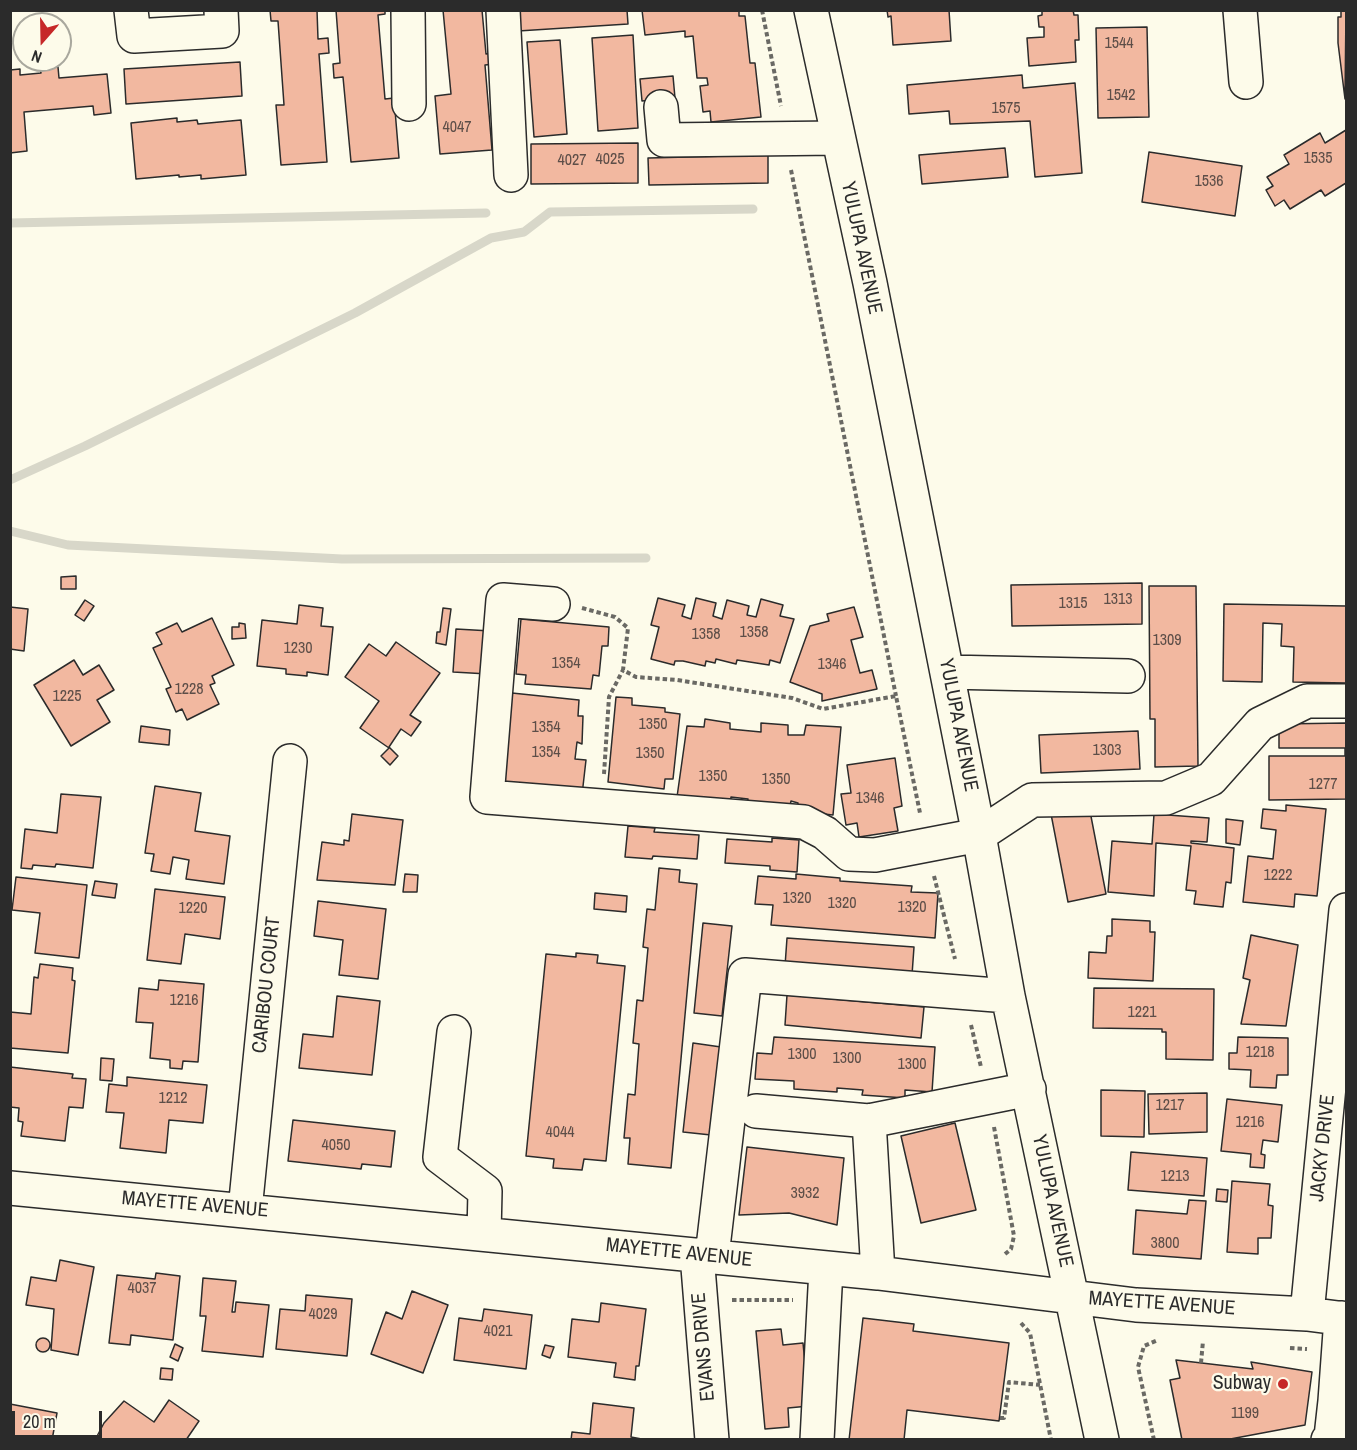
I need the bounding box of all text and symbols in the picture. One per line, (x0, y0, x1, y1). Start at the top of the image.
north arrow (12, 12, 72, 72)
house number: 1544 (1104, 34, 1134, 54)
text: N (28, 45, 45, 69)
house number: 1542 (1106, 86, 1136, 106)
house number: 1575 (991, 99, 1021, 119)
house number: 4047 (442, 118, 472, 138)
house number: 1535 (1303, 149, 1333, 169)
house number: 4025 (595, 150, 625, 170)
house number: 4027 (557, 151, 587, 171)
house number: 1536 (1194, 172, 1224, 192)
street label: YULUPA AVENUE (835, 179, 887, 317)
house number: 1313 (1103, 590, 1133, 610)
house number: 1315 (1058, 594, 1088, 614)
house number: 1358 (739, 623, 769, 643)
house number: 1358 (691, 625, 721, 645)
house number: 1309 (1152, 631, 1182, 651)
house number: 1230 (283, 639, 313, 659)
house number: 1354 (551, 654, 581, 674)
house number: 1346 (817, 655, 847, 675)
street label: YULUPA AVENUE (933, 656, 983, 794)
house number: 1228 (174, 680, 204, 700)
house number: 1225 (52, 687, 82, 707)
house number: 1350 (638, 715, 668, 735)
house number: 1354 (531, 718, 561, 738)
house number: 1303 (1092, 741, 1122, 761)
house number: 1354 (531, 743, 561, 763)
house number: 1350 (635, 744, 665, 764)
house number: 1350 (698, 767, 728, 787)
house number: 1350 (761, 770, 791, 790)
house number: 1277 (1308, 775, 1338, 795)
house number: 1346 (855, 789, 885, 809)
house number: 1222 (1263, 866, 1293, 886)
house number: 1320 (782, 889, 812, 909)
house number: 1320 (827, 894, 857, 914)
house number: 1320 (897, 898, 927, 918)
house number: 1220 (178, 899, 208, 919)
street label: CARIBOU COURT (248, 915, 286, 1055)
house number: 1216 (169, 991, 199, 1011)
house number: 1221 (1127, 1003, 1157, 1023)
house number: 1218 (1245, 1043, 1275, 1063)
house number: 1300 (787, 1045, 817, 1065)
house number: 1300 (832, 1049, 862, 1069)
house number: 1300 (897, 1055, 927, 1075)
house number: 1212 (158, 1089, 188, 1109)
street label: JACKY DRIVE (1305, 1093, 1341, 1203)
house number: 1217 (1155, 1096, 1185, 1116)
house number: 1216 (1235, 1113, 1265, 1133)
house number: 4044 (545, 1123, 575, 1143)
street label: YULUPA AVENUE (1026, 1132, 1078, 1270)
house number: 4050 (321, 1136, 351, 1156)
house number: 1213 (1160, 1167, 1190, 1187)
house number: 3932 (790, 1184, 820, 1204)
street label: MAYETTE AVENUE (121, 1187, 269, 1223)
street label: MAYETTE AVENUE (605, 1233, 753, 1273)
house number: 3800 (1150, 1234, 1180, 1254)
house number: 4037 (127, 1279, 157, 1299)
street label: MAYETTE AVENUE (1088, 1287, 1236, 1321)
street label: EVANS DRIVE (687, 1292, 721, 1402)
house number: 4029 (308, 1305, 338, 1325)
house number: 4021 (483, 1322, 513, 1342)
place label: Subway (1213, 1372, 1271, 1396)
marker: Subway (1276, 1377, 1290, 1391)
scale bar (15, 1399, 105, 1437)
house number: 1199 (1231, 1404, 1259, 1424)
text: 20 m (23, 1409, 56, 1434)

